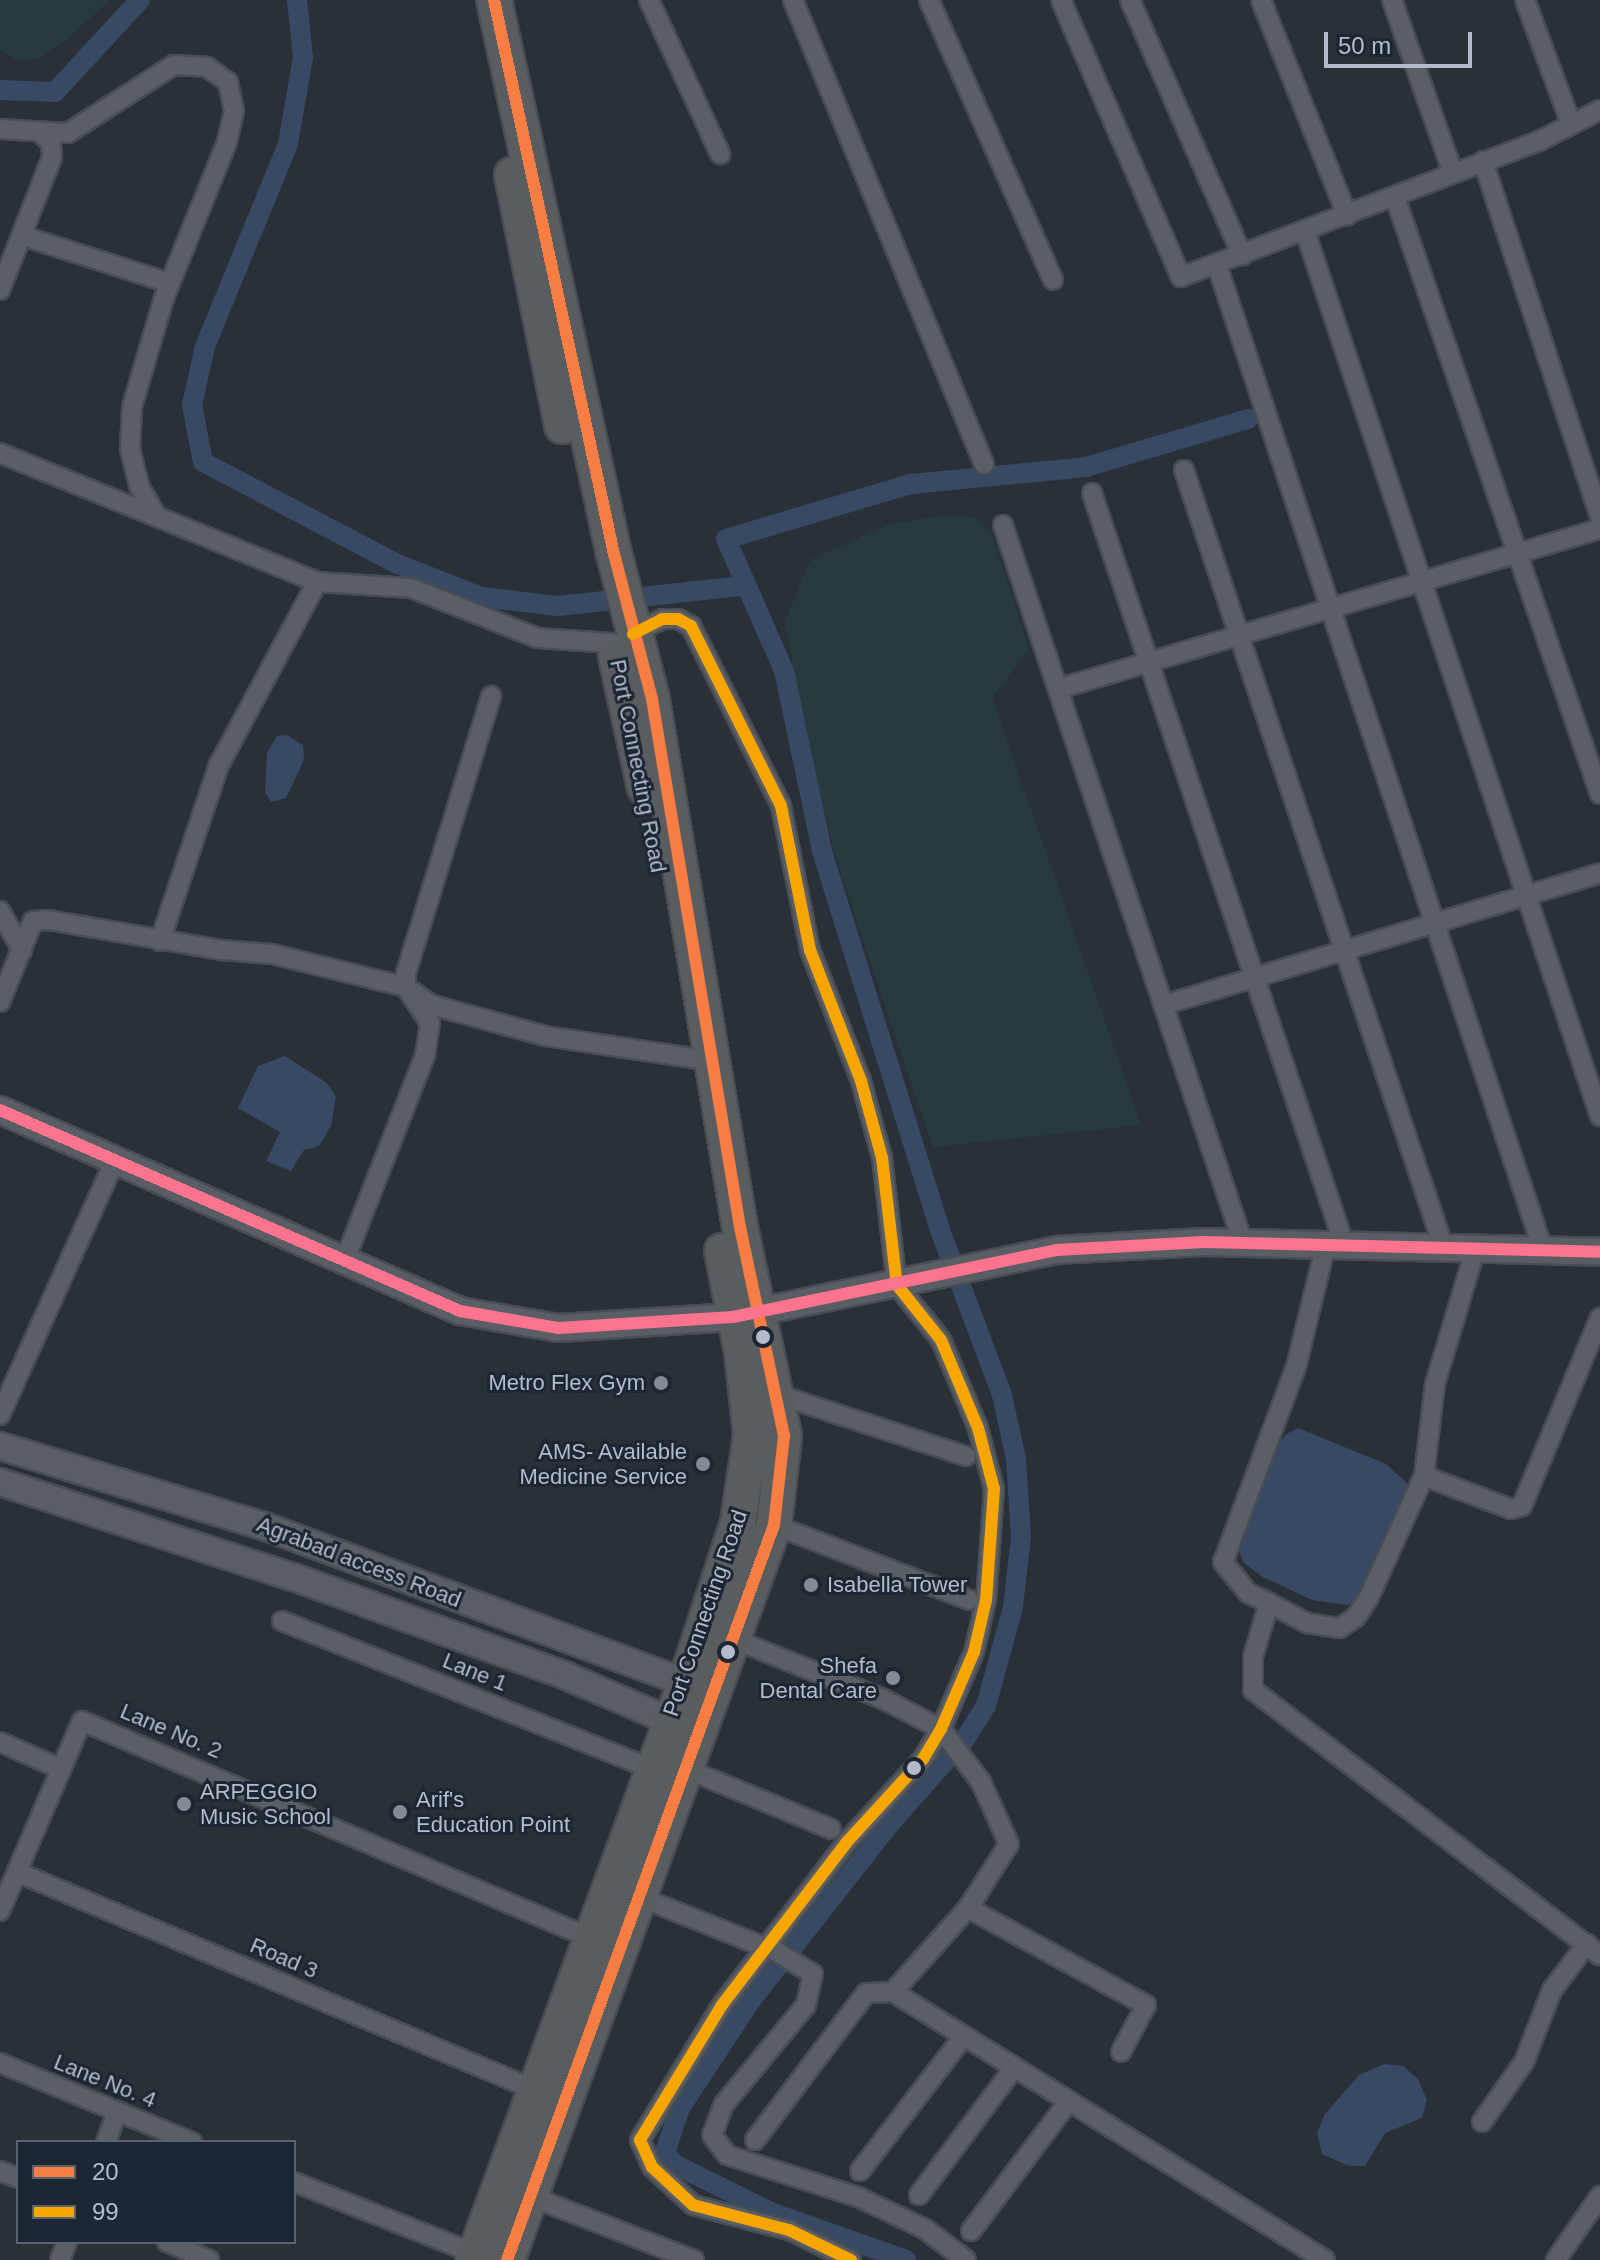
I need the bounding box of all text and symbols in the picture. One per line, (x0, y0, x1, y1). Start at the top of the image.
scale bar (1328, 16, 1476, 66)
text: 50 m (1338, 32, 1391, 59)
street label: Port Connecting Road (604, 657, 672, 875)
unlabelled marker (755, 1329, 771, 1345)
place label: Metro Flex Gym (489, 1370, 645, 1396)
marker: Metro Flex Gym (652, 1374, 670, 1392)
place label: AMS- Available Medicine Service (519, 1438, 687, 1490)
marker: AMS- Available Medicine Service (694, 1455, 712, 1473)
street label: Port Connecting Road (657, 1506, 753, 1720)
street label: Agrabad access Road (253, 1511, 465, 1613)
place label: Isabella Tower (827, 1572, 968, 1598)
marker: Isabella Tower (802, 1576, 820, 1594)
unlabelled marker (720, 1644, 736, 1660)
street label: Lane 1 (439, 1647, 511, 1697)
place label: Shefa Dental Care (760, 1652, 877, 1704)
marker: Shefa Dental Care (884, 1669, 902, 1687)
street label: Lane No. 2 (116, 1698, 226, 1764)
unlabelled marker (906, 1760, 922, 1776)
place label: ARPEGGIO Music School (200, 1778, 331, 1830)
place label: Arif's Education Point (416, 1786, 570, 1838)
marker: ARPEGGIO Music School (175, 1795, 193, 1813)
marker: Arif's Education Point (391, 1803, 409, 1821)
street label: Road 3 (246, 1932, 322, 1984)
street label: Lane No. 4 (50, 2049, 160, 2113)
legend (16, 2140, 296, 2244)
text: 20 (92, 2158, 119, 2185)
text: 99 (92, 2198, 119, 2225)

